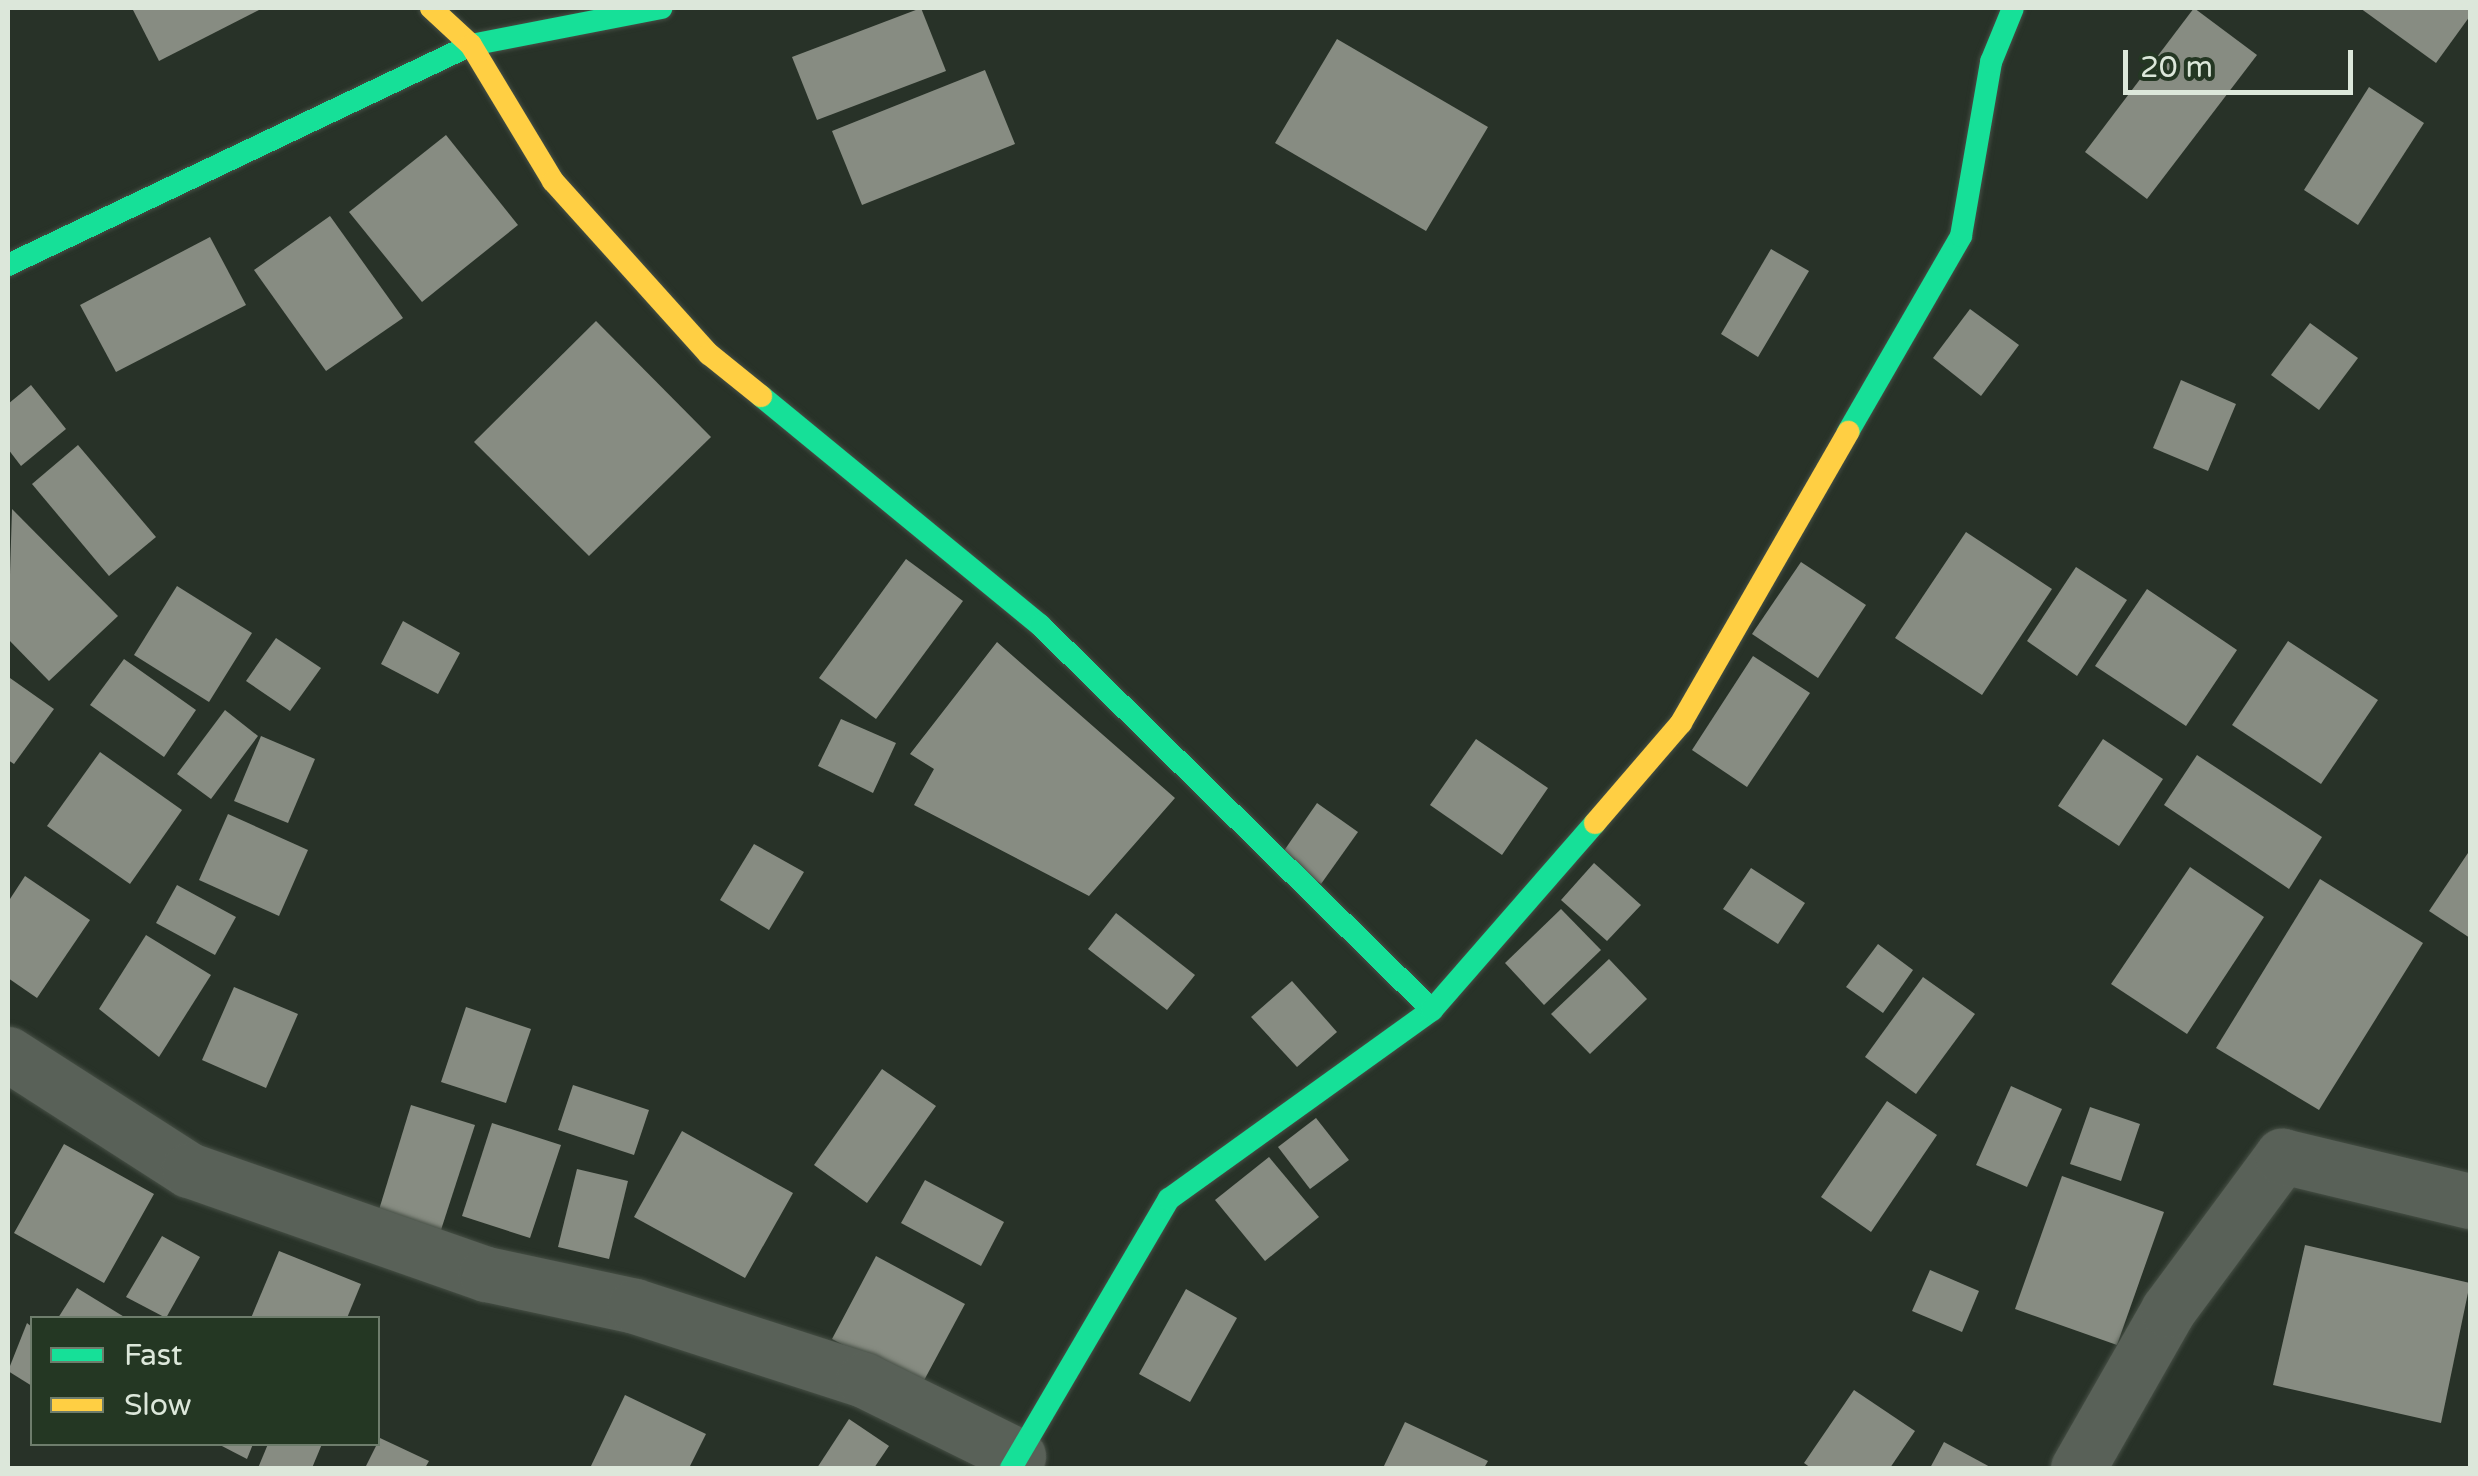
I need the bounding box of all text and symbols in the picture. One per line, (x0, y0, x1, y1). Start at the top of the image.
scale bar (2128, 30, 2358, 92)
text: 20 m (2140, 49, 2213, 86)
legend (30, 1316, 380, 1446)
text: Fast (124, 1337, 183, 1374)
text: Slow (124, 1387, 192, 1424)

